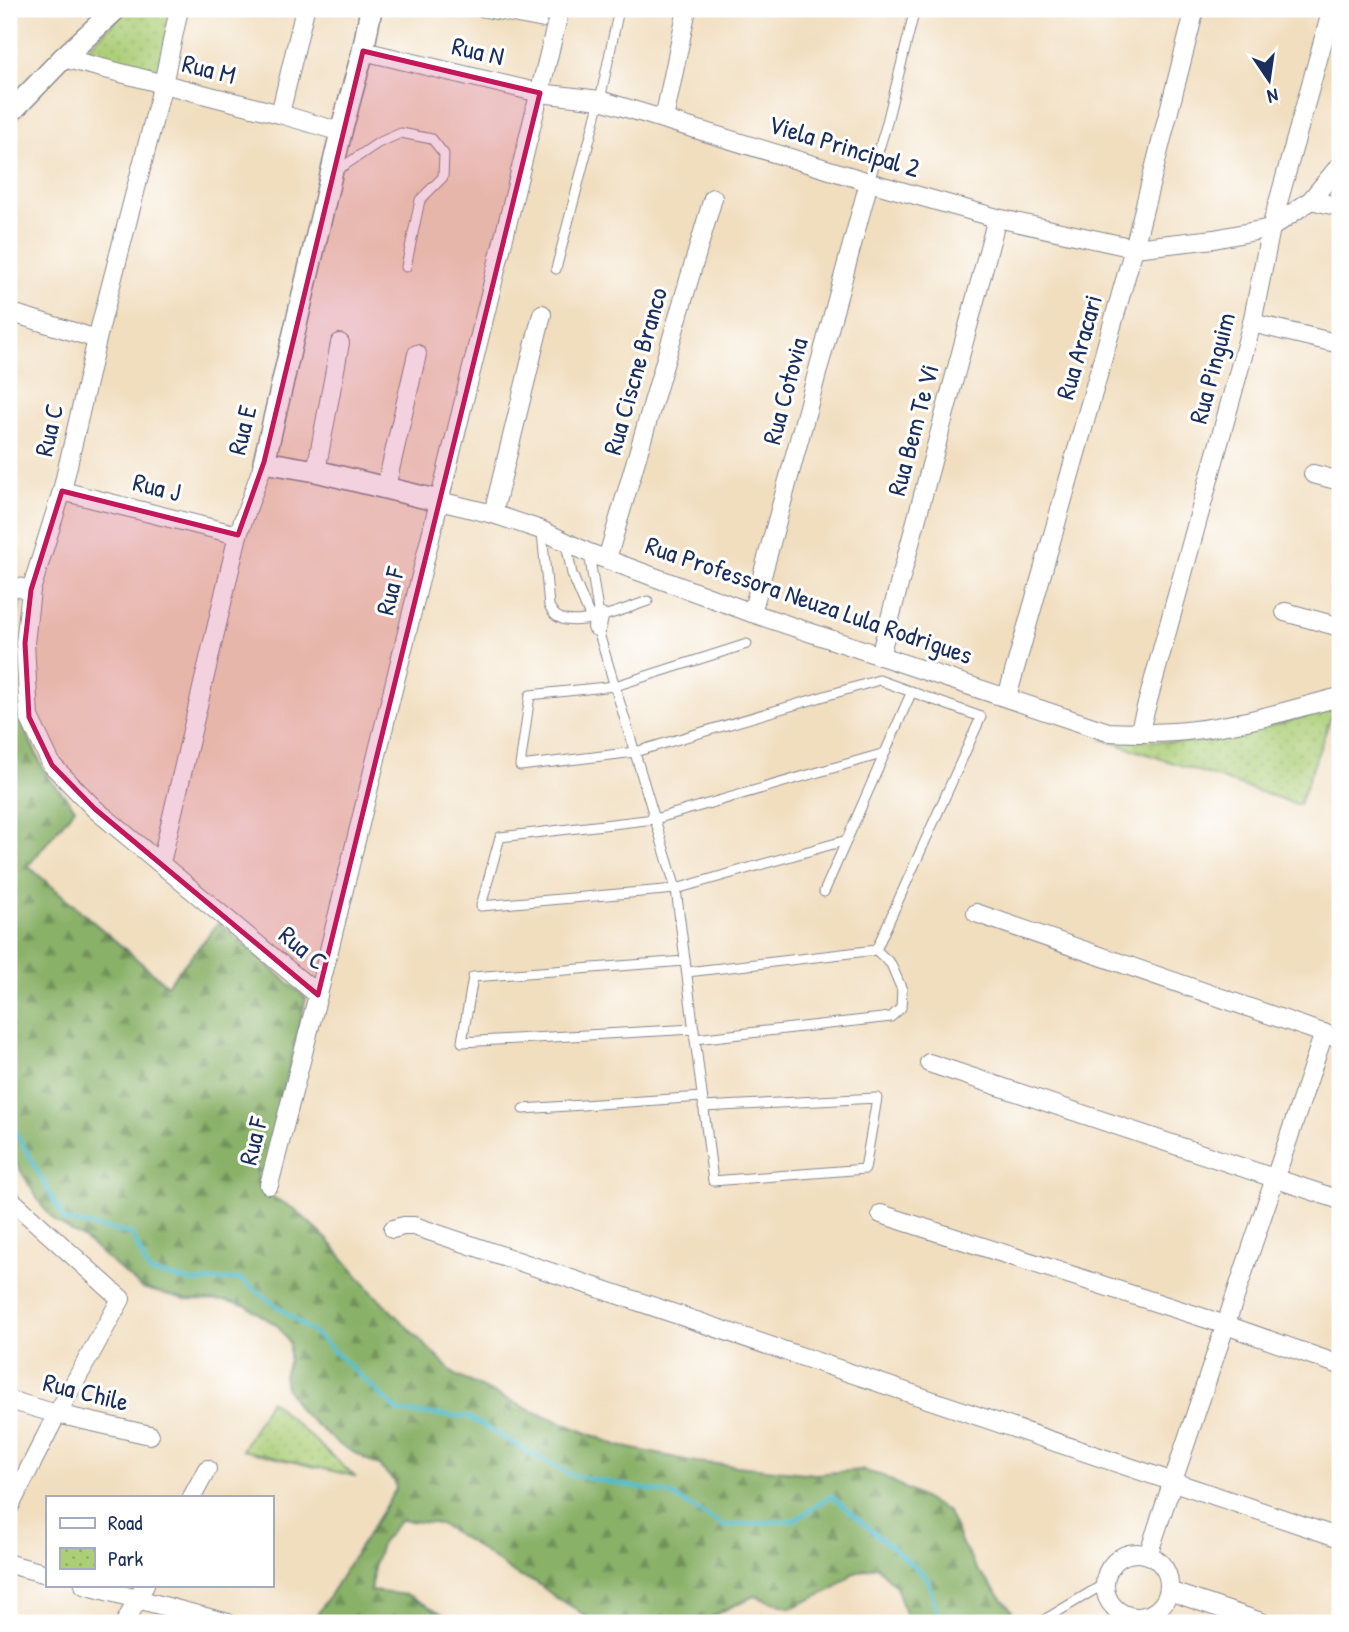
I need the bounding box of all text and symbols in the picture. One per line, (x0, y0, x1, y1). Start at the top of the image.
street label: Rua N (449, 28, 507, 73)
street label: Rua M (179, 45, 239, 92)
north arrow (1234, 46, 1304, 116)
text: N (1265, 83, 1281, 110)
street label: Viela Principal 2 (764, 106, 924, 185)
street label: Rua Ciscne Branco (594, 283, 675, 459)
street label: Rua Aracari (1047, 290, 1110, 403)
street label: Rua Pinguim (1180, 308, 1243, 427)
street label: Rua Cotovia (754, 334, 816, 448)
street label: Rua Bem Te Vi (878, 360, 947, 499)
street label: Rua C (26, 400, 71, 459)
street label: Rua E (219, 401, 265, 458)
street label: Rua J (130, 464, 185, 509)
street label: Rua Professora Neuza Lula Rodrigues (641, 527, 977, 672)
street label: Rua F (367, 562, 413, 618)
street label: Rua C (272, 917, 335, 978)
street label: Rua F (230, 1112, 276, 1168)
street label: Rua Chile (40, 1364, 132, 1419)
legend (46, 1496, 273, 1586)
text: Road (108, 1508, 142, 1537)
text: Park (108, 1544, 143, 1573)

